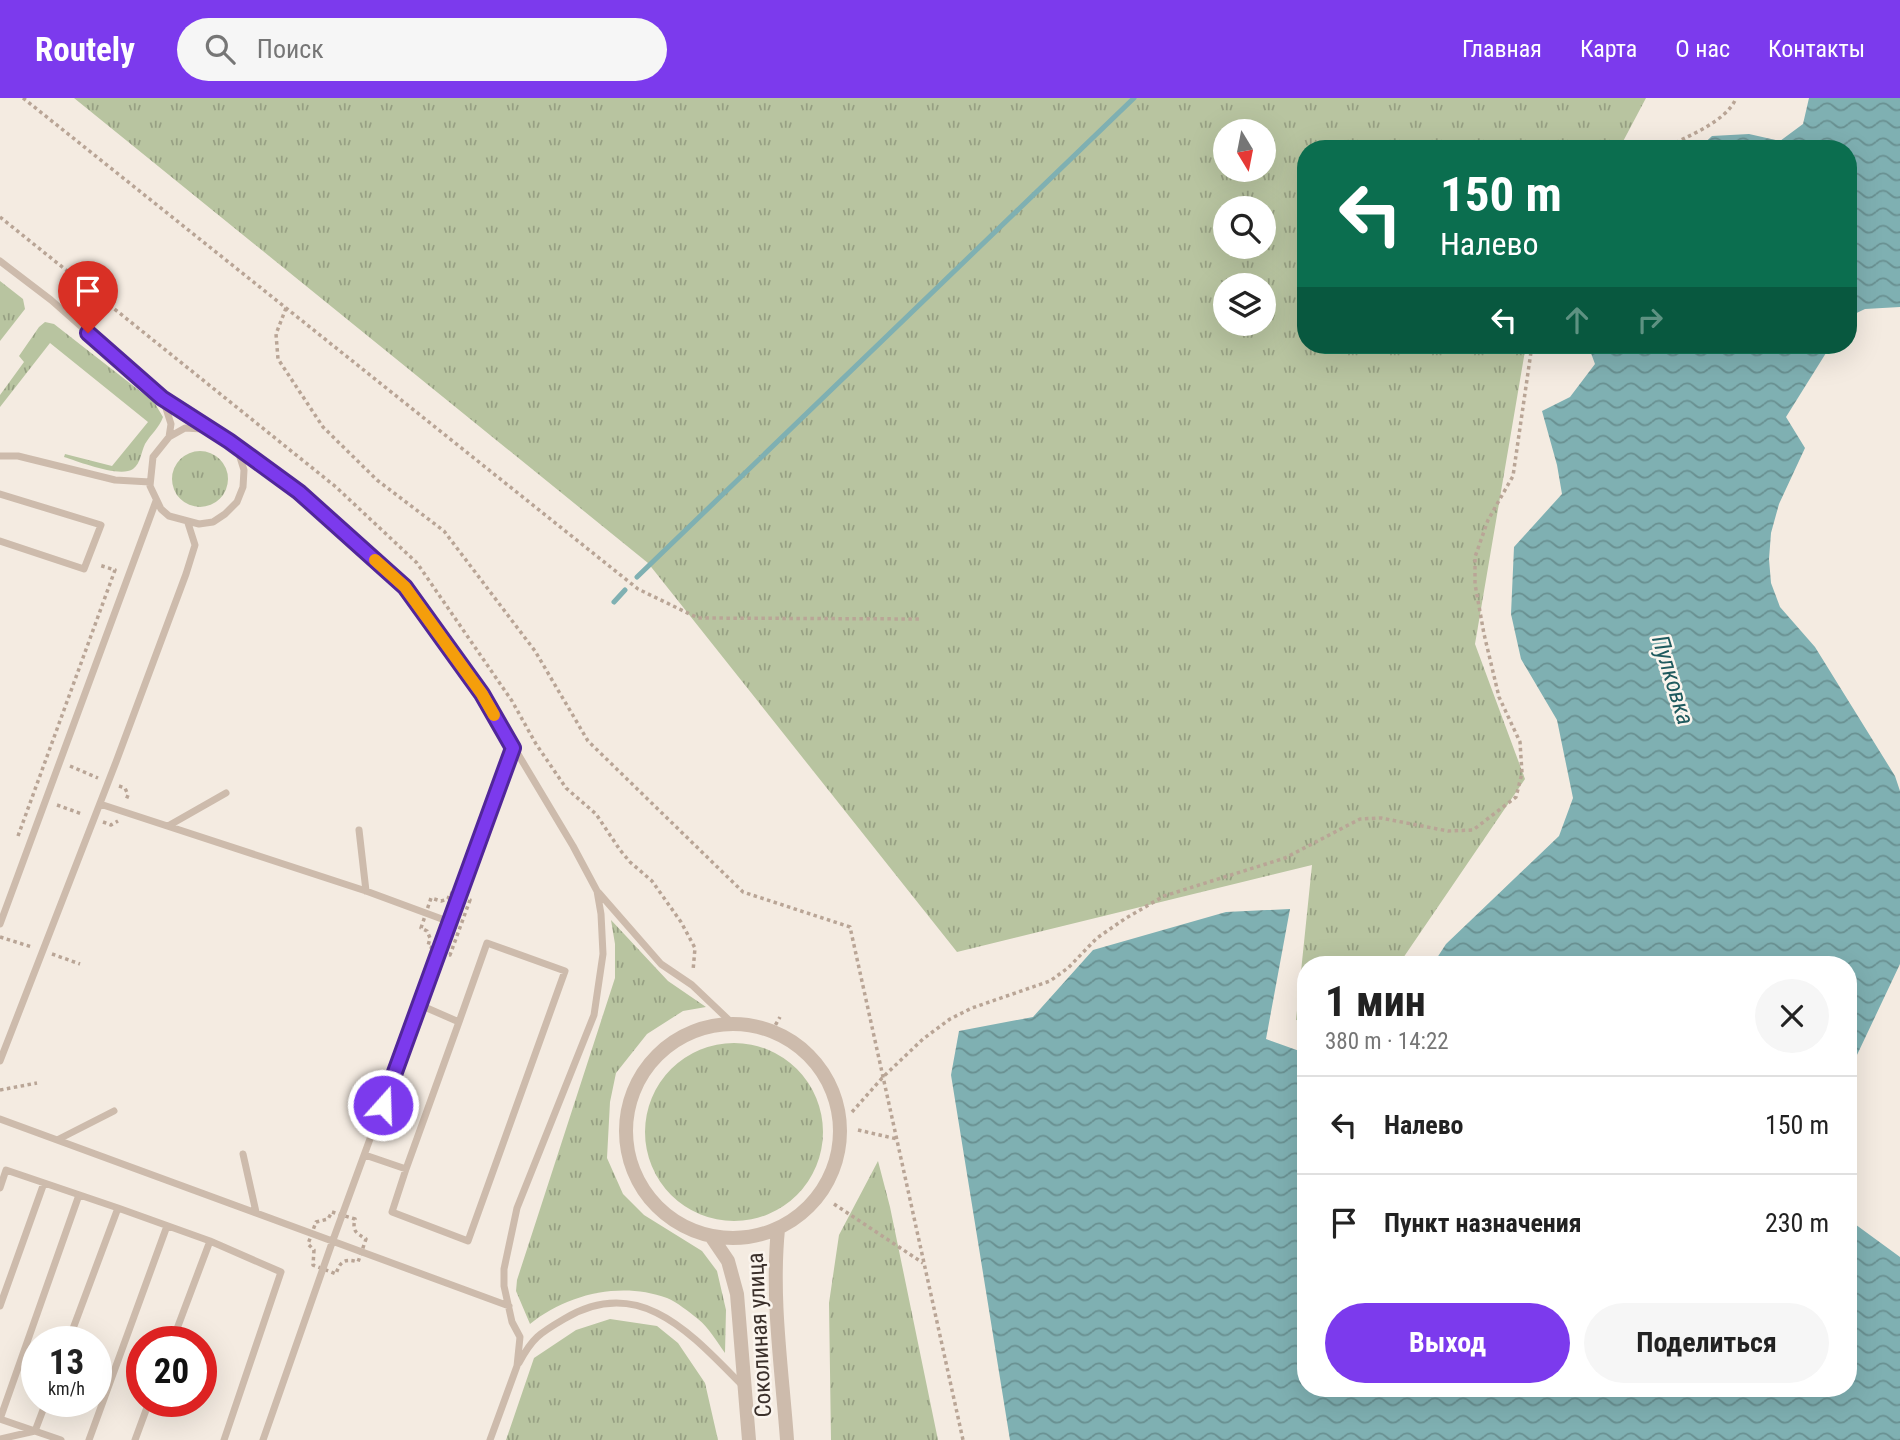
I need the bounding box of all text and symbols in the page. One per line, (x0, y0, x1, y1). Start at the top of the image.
search box (177, 18, 667, 81)
text: Routely (35, 30, 135, 69)
icon: search (201, 30, 239, 68)
text: Поиск (257, 34, 324, 64)
text: Главная (1462, 35, 1542, 63)
text: Карта (1580, 35, 1637, 63)
text: О нас (1675, 35, 1730, 63)
text: Контакты (1768, 35, 1865, 63)
north arrow (1213, 119, 1276, 182)
map controls (1213, 119, 1276, 336)
text: 150 m (1440, 166, 1562, 223)
icon: left (1325, 168, 1416, 259)
button: search (1213, 196, 1276, 259)
text: Налево (1440, 225, 1539, 263)
pin (58, 261, 118, 333)
icon: arrive (69, 272, 107, 310)
button: layers (1213, 273, 1276, 336)
icon: left (1485, 301, 1523, 339)
icon: ahead (1558, 301, 1596, 339)
icon: right (1631, 301, 1669, 339)
water label: Пулковка (1646, 632, 1700, 728)
text: 1 мин (1325, 977, 1426, 1026)
button: close (1755, 979, 1829, 1053)
text: 380 m · 14:22 (1325, 1028, 1449, 1055)
position arrow (346, 1068, 420, 1142)
icon: left (1325, 1106, 1363, 1144)
text: Налево (1384, 1110, 1464, 1140)
text: 150 m (1765, 1110, 1829, 1140)
icon: arrive (1325, 1204, 1363, 1242)
text: Пункт назначения (1384, 1208, 1582, 1238)
text: 230 m (1765, 1208, 1829, 1238)
street label: Соколиная улица (742, 1252, 777, 1418)
button: Выход (1325, 1303, 1570, 1383)
button: Поделиться (1584, 1303, 1829, 1383)
speed limit sign: 20 (126, 1326, 217, 1417)
text: 13 (49, 1342, 84, 1383)
text: km/h (48, 1378, 85, 1399)

